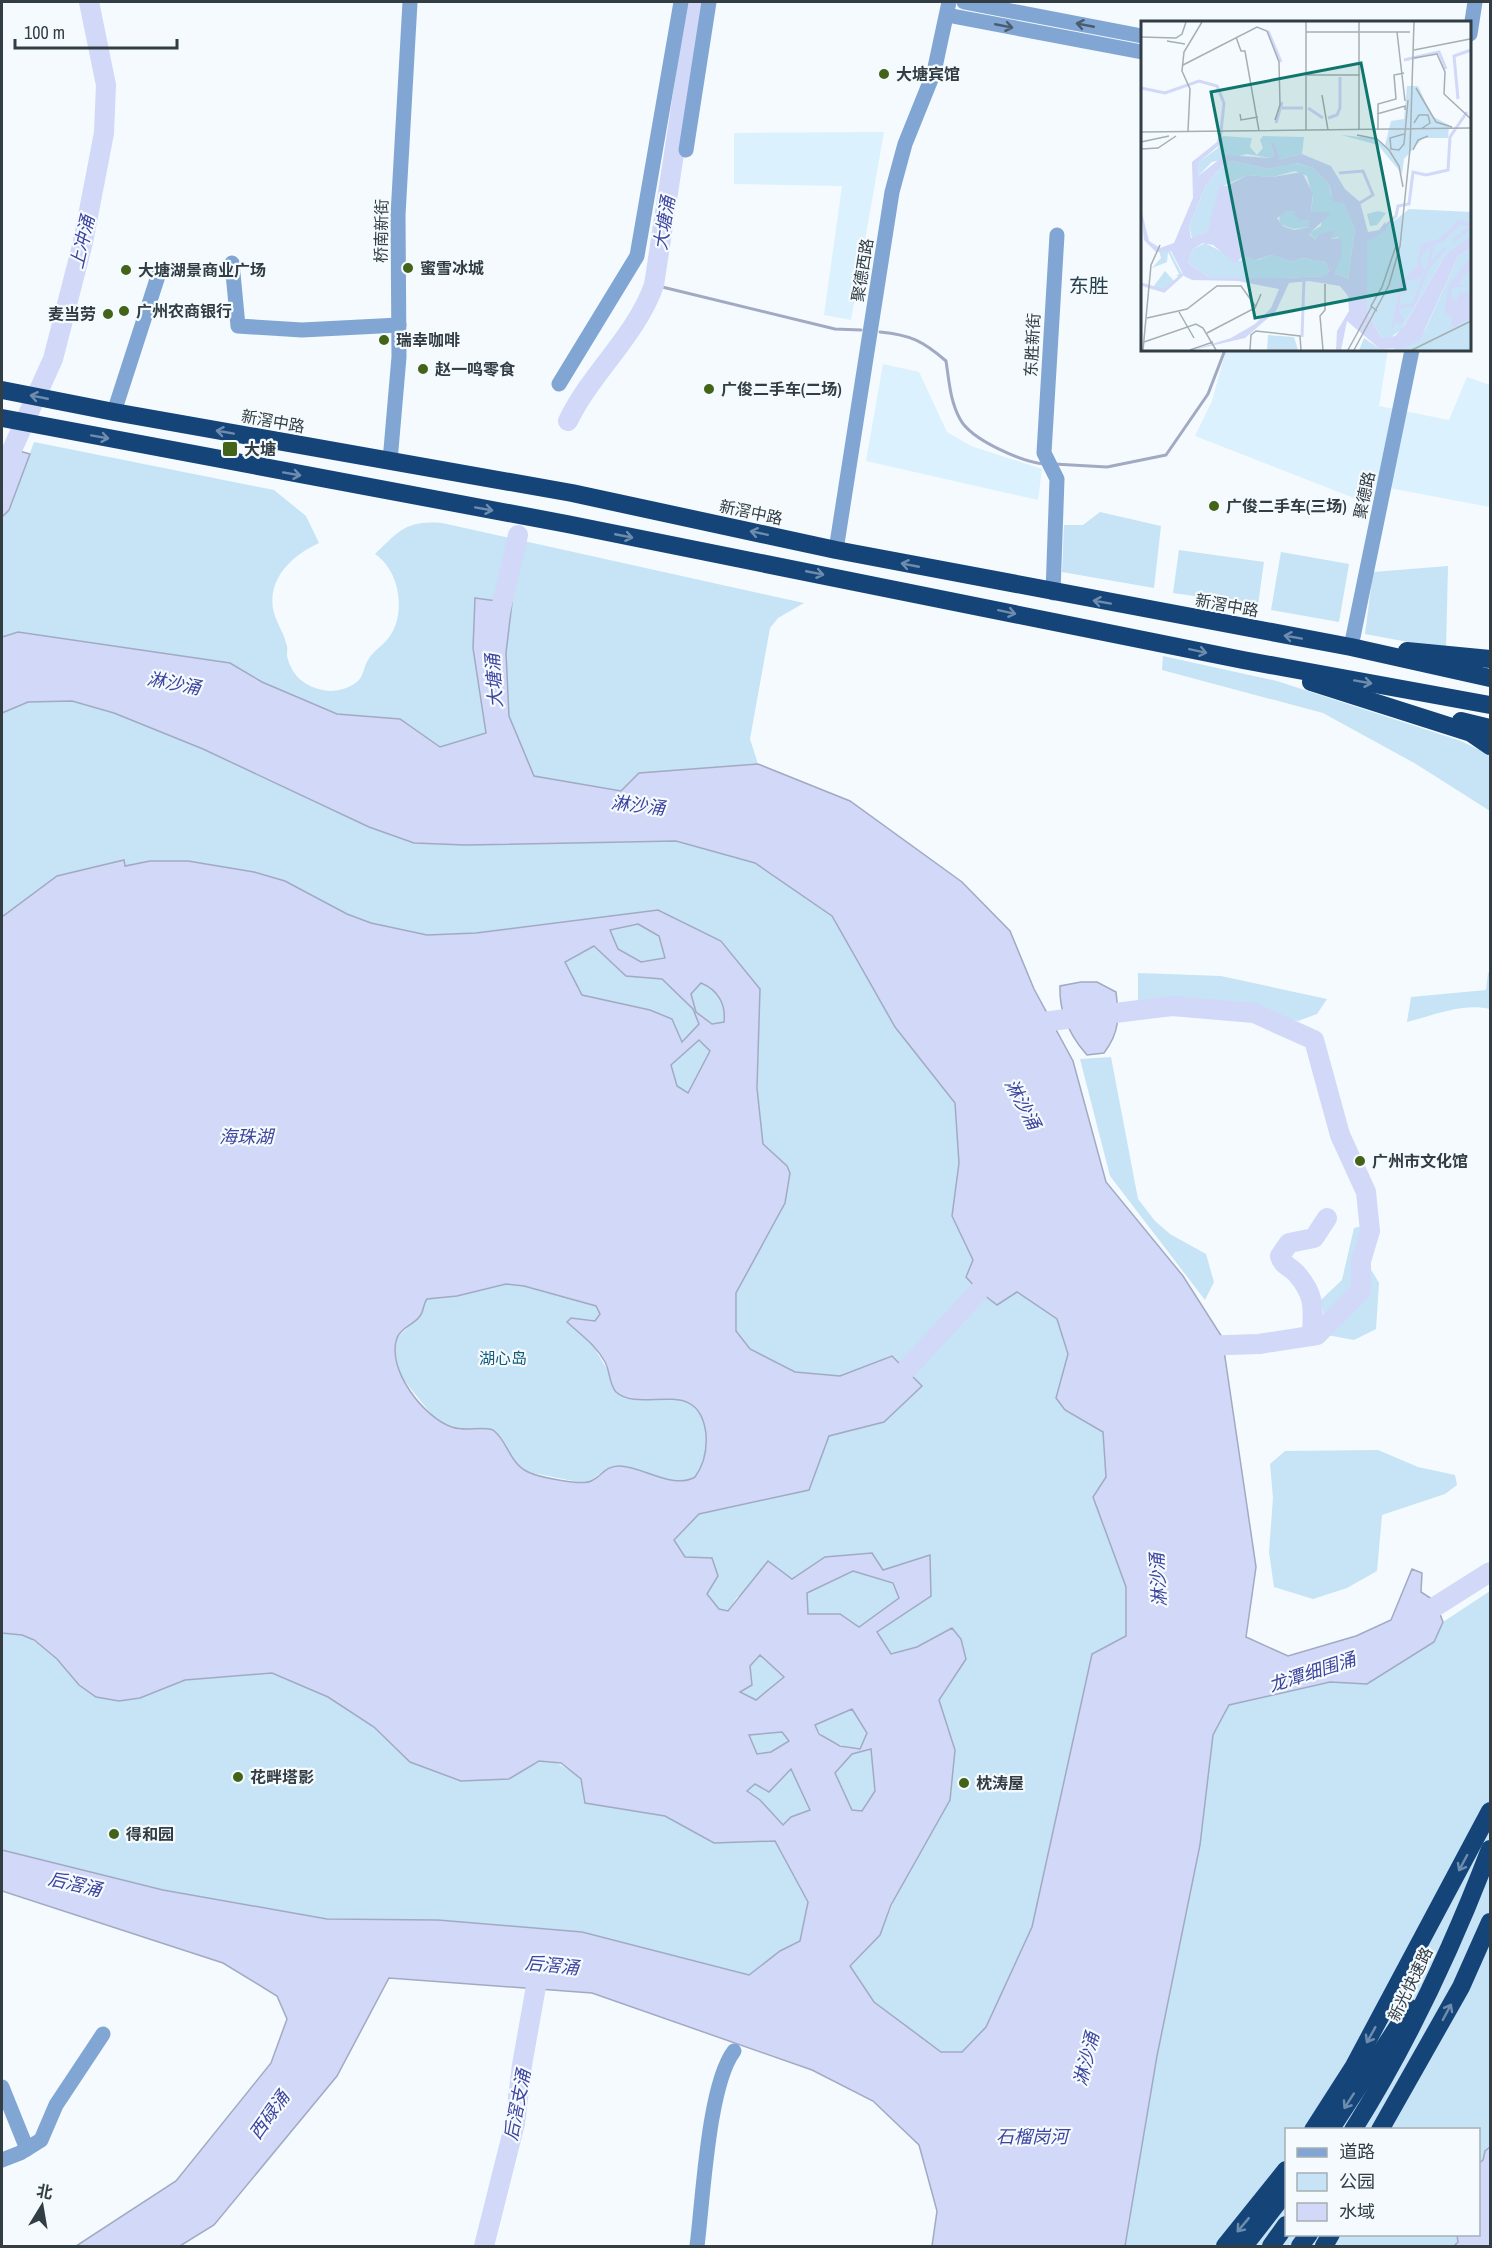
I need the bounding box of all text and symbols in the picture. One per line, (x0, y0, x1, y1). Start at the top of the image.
scale bar (15, 12, 177, 50)
one-way arrow (1076, 19, 1095, 30)
text: 100 m (24, 20, 65, 45)
one-way arrow (994, 21, 1014, 32)
inset map (1141, 21, 1471, 351)
place label: 大塘宾馆 (896, 63, 960, 85)
marker: 大塘宾馆 (877, 67, 891, 81)
water label: 大塘涌 (647, 192, 681, 252)
street label: 桥南新街 (369, 199, 393, 263)
water label: 上冲涌 (64, 211, 101, 271)
street label: 聚德西路 (846, 237, 878, 303)
place label: 蜜雪冰城 (420, 257, 484, 279)
place label: 大塘湖景商业广场 (138, 259, 266, 281)
marker: 蜜雪冰城 (401, 261, 415, 275)
marker: 大塘湖景商业广场 (119, 263, 133, 277)
district label: 东胜 (1069, 272, 1109, 299)
place label: 广州农商银行 (136, 300, 232, 322)
place label: 麦当劳 (48, 303, 96, 325)
marker: 广州农商银行 (117, 304, 131, 318)
marker: 麦当劳 (101, 307, 115, 321)
street label: 东胜新街 (1019, 312, 1045, 378)
place label: 瑞幸咖啡 (396, 329, 460, 351)
marker: 瑞幸咖啡 (377, 333, 391, 347)
place label: 赵一鸣零食 (435, 358, 516, 380)
marker: 赵一鸣零食 (416, 362, 430, 376)
place label: 广俊二手车(二场) (721, 378, 842, 400)
marker: 广俊二手车(二场) (702, 382, 716, 396)
one-way arrow (29, 391, 49, 402)
street label: 新滘中路 (240, 405, 306, 437)
one-way arrow (216, 426, 235, 437)
one-way arrow (90, 432, 110, 443)
place label: 大塘 (244, 438, 276, 460)
marker: 大塘 (221, 440, 239, 458)
one-way arrow (281, 469, 301, 480)
street label: 聚德路 (1348, 469, 1380, 521)
street label: 新滘中路 (717, 495, 785, 529)
place label: 广俊二手车(三场) (1226, 495, 1347, 517)
marker: 广俊二手车(三场) (1207, 499, 1221, 513)
one-way arrow (473, 504, 493, 515)
one-way arrow (749, 527, 768, 539)
one-way arrow (614, 531, 633, 542)
one-way arrow (901, 559, 920, 570)
one-way arrow (805, 568, 825, 579)
street label: 新滘中路 (1194, 589, 1260, 621)
one-way arrow (1092, 596, 1112, 607)
one-way arrow (996, 607, 1016, 618)
one-way arrow (1284, 631, 1304, 642)
one-way arrow (1187, 646, 1207, 657)
water label: 大塘涌 (480, 651, 508, 709)
water label: 淋沙涌 (145, 666, 205, 701)
one-way arrow (1353, 677, 1372, 688)
water label: 淋沙涌 (610, 789, 668, 821)
water label: 淋沙涌 (999, 1074, 1048, 1135)
water label: 海珠湖 (219, 1124, 276, 1149)
place label: 广州市文化馆 (1372, 1150, 1468, 1172)
marker: 广州市文化馆 (1353, 1154, 1367, 1168)
park label: 湖心岛 (479, 1347, 527, 1369)
water label: 淋沙涌 (1144, 1550, 1172, 1608)
water label: 龙潭细围涌 (1265, 1646, 1361, 1698)
place label: 花畔塔影 (250, 1766, 314, 1788)
marker: 花畔塔影 (231, 1770, 245, 1784)
place label: 枕涛屋 (976, 1772, 1024, 1794)
marker: 枕涛屋 (957, 1776, 971, 1790)
place label: 得和园 (125, 1823, 174, 1845)
marker: 得和园 (107, 1827, 121, 1841)
one-way arrow (1457, 1853, 1468, 1871)
water label: 后滘涌 (46, 1866, 106, 1903)
street label: 新光快速路 (1383, 1943, 1437, 2025)
water label: 后滘涌 (524, 1950, 582, 1980)
one-way arrow (1442, 2004, 1453, 2022)
one-way arrow (1365, 2026, 1377, 2043)
water label: 淋沙涌 (1067, 2028, 1105, 2088)
water label: 后滘支涌 (498, 2065, 537, 2143)
water label: 西碌涌 (243, 2084, 296, 2144)
one-way arrow (1343, 2092, 1356, 2109)
water label: 石榴岗河 (996, 2124, 1071, 2149)
legend (1285, 2128, 1480, 2236)
text: 道路 (1339, 2139, 1375, 2164)
text: 公园 (1339, 2169, 1375, 2194)
north arrow (12, 2176, 72, 2236)
text: 北 (35, 2179, 55, 2204)
text: 水域 (1339, 2199, 1375, 2224)
one-way arrow (1236, 2217, 1250, 2232)

